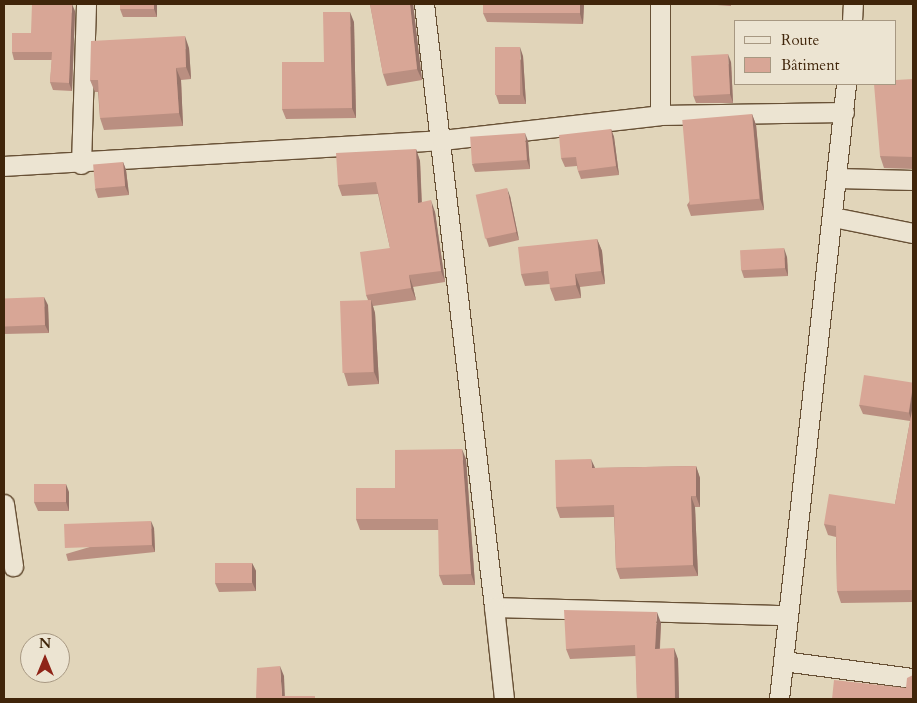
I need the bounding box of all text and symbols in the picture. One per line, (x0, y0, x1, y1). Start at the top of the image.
legend (734, 20, 897, 85)
text: Route (781, 30, 819, 50)
text: Bâtiment (781, 55, 839, 75)
north arrow (20, 633, 70, 683)
text: N (39, 634, 51, 653)

